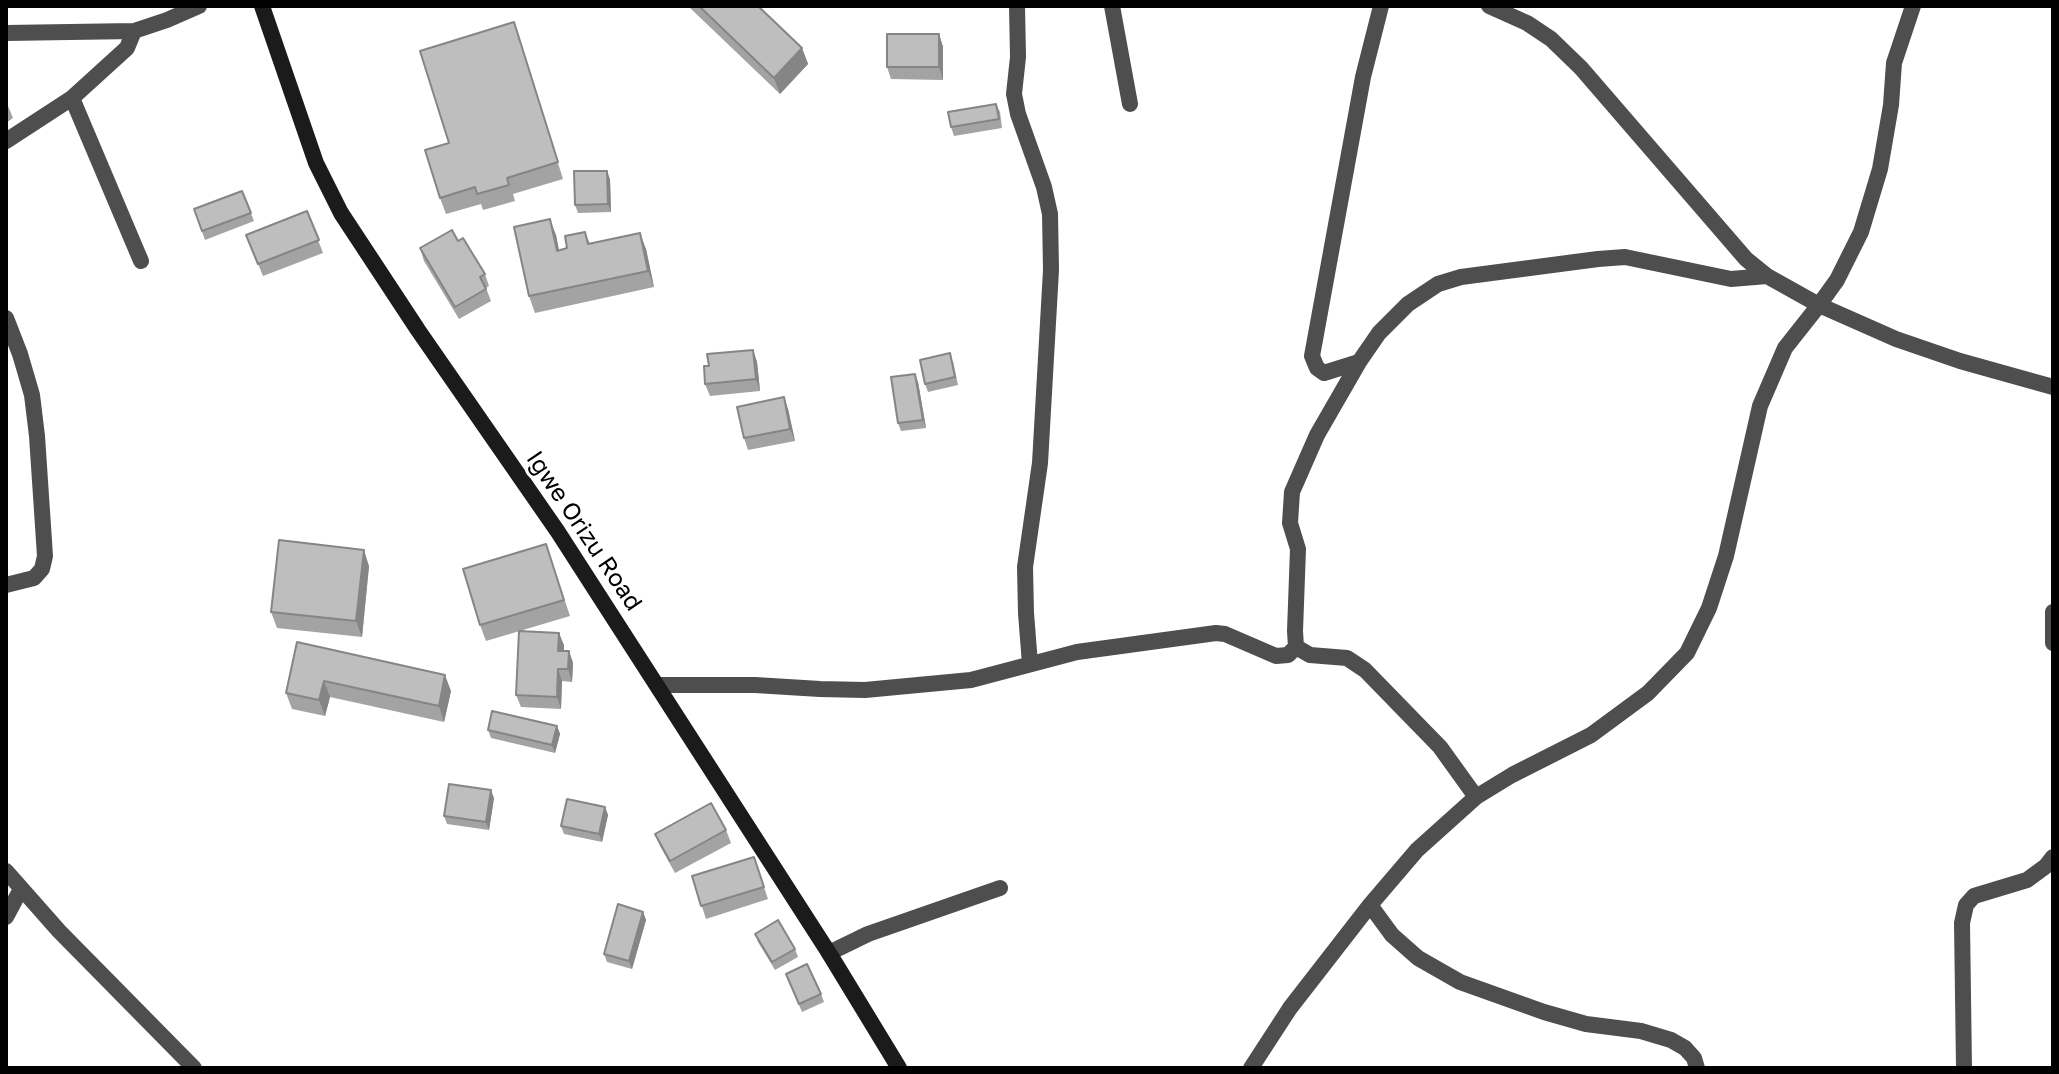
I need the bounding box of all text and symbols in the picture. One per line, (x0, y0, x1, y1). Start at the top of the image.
street label: Igwe Orizu Road (520, 446, 648, 616)

